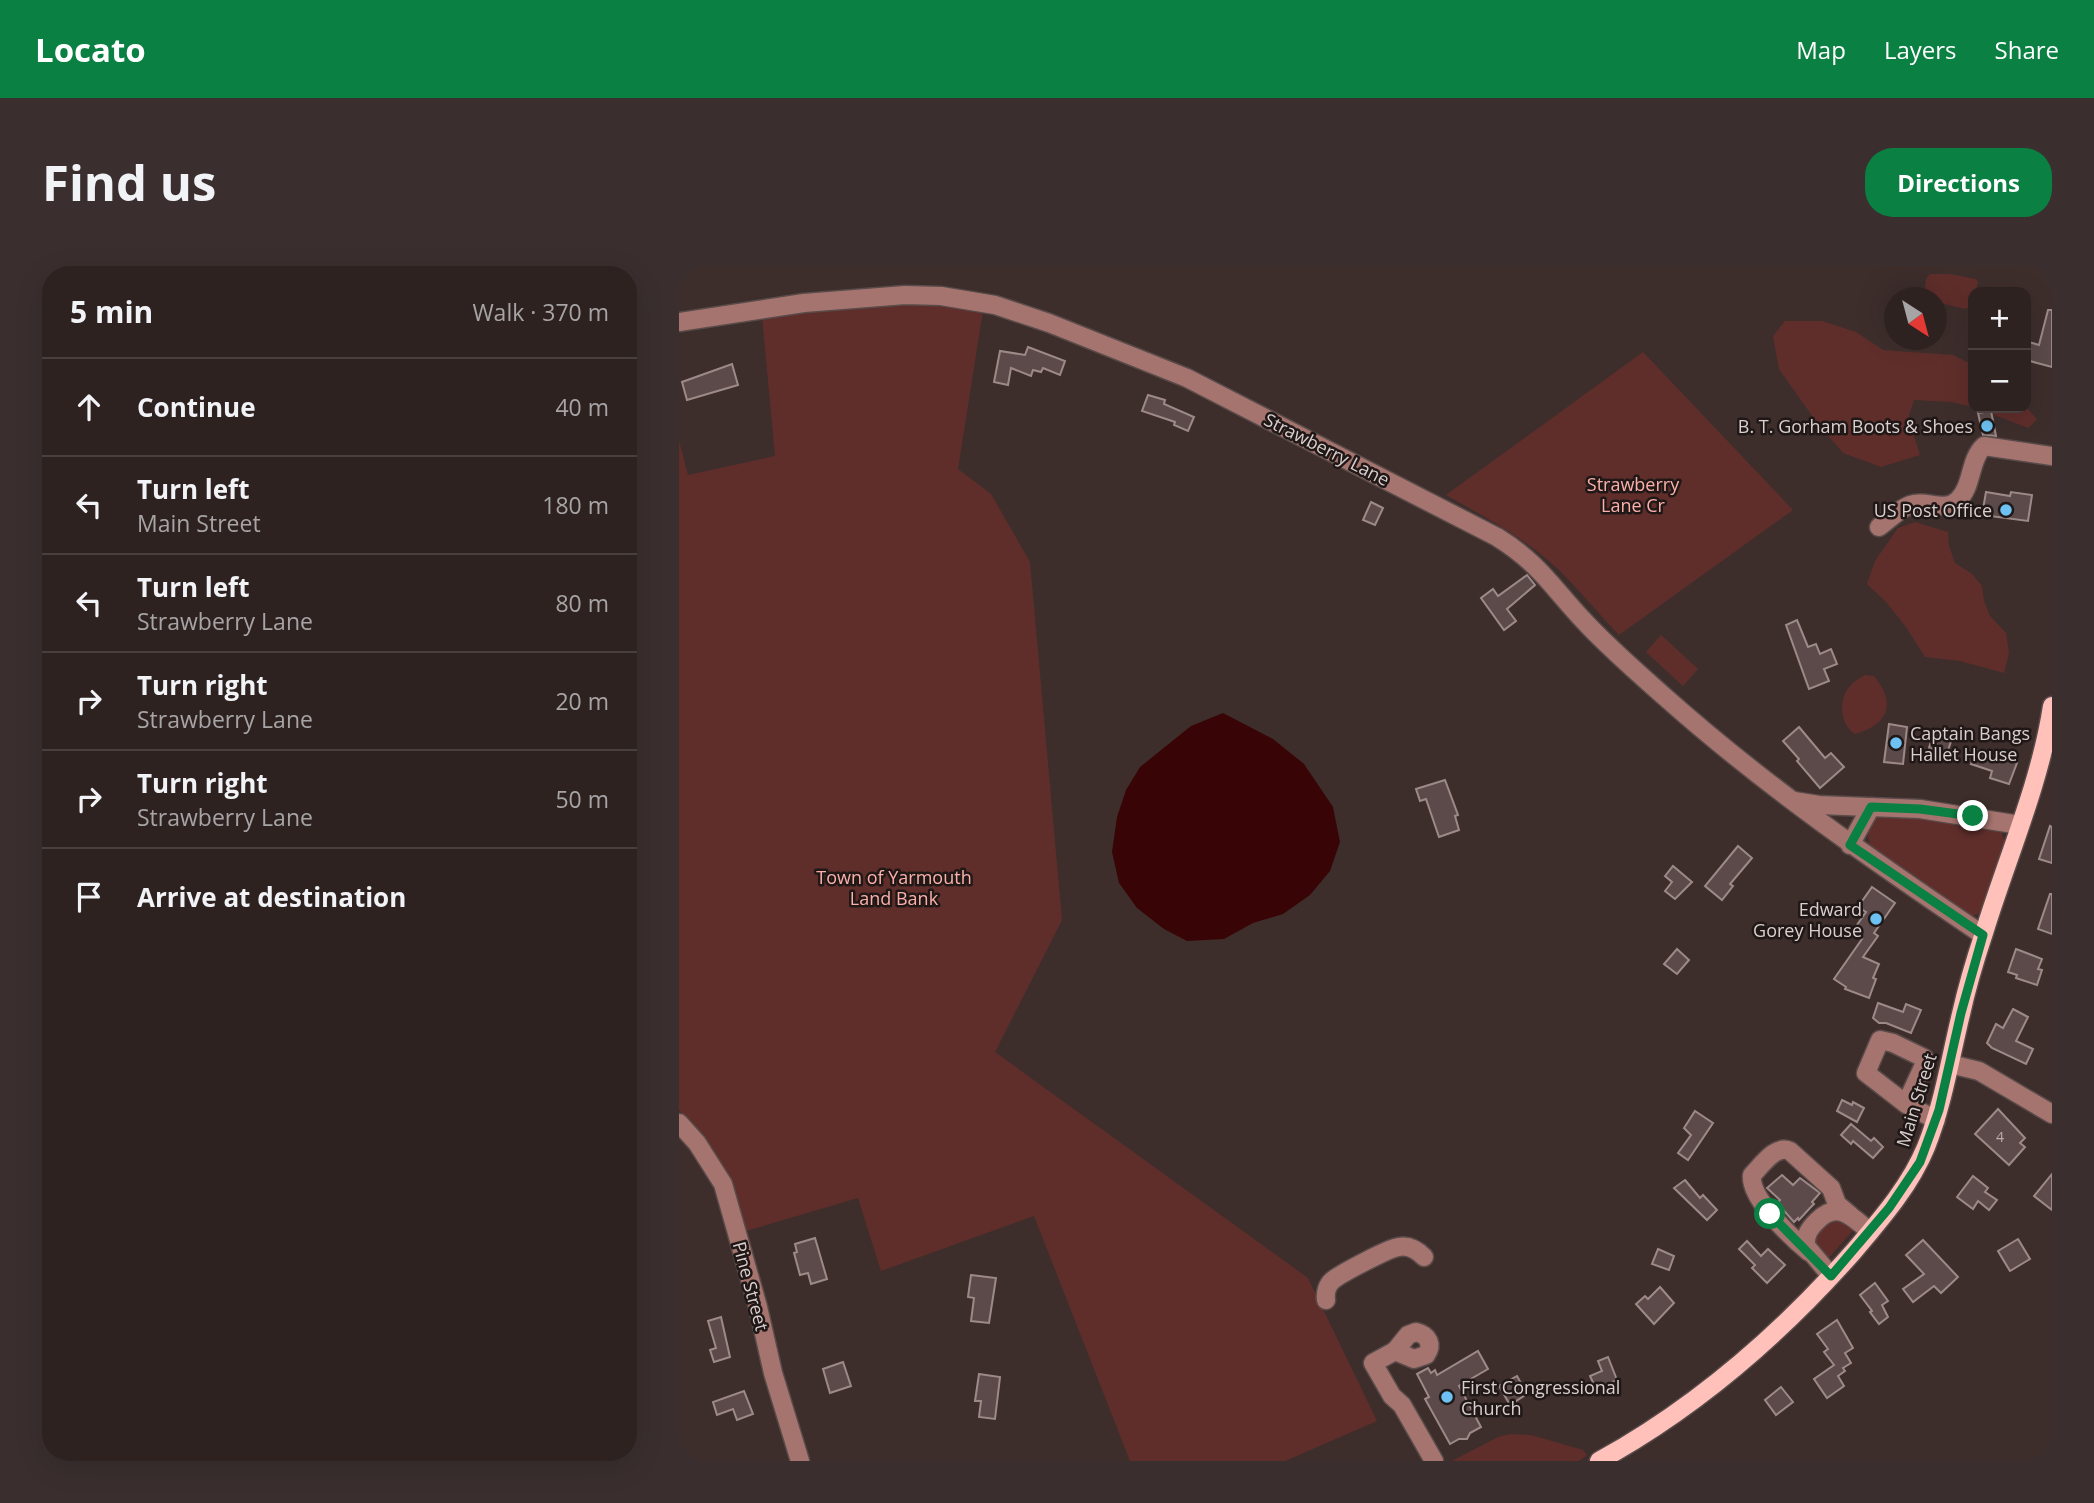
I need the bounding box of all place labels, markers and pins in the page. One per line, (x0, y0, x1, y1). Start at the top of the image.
place label: B. T. Gorham Boots & Shoes (1738, 414, 1973, 438)
marker: B. T. Gorham Boots & Shoes (1979, 418, 1995, 434)
place label: US Post Office (1874, 498, 1992, 522)
marker: US Post Office (1998, 502, 2014, 518)
place label: Captain Bangs Hallet House (1910, 721, 2030, 766)
marker: Captain Bangs Hallet House (1888, 735, 1904, 751)
place label: Edward Gorey House (1753, 897, 1862, 942)
marker: Edward Gorey House (1868, 911, 1884, 927)
place label: First Congressional Church (1461, 1375, 1620, 1420)
marker: First Congressional Church (1439, 1389, 1455, 1405)

